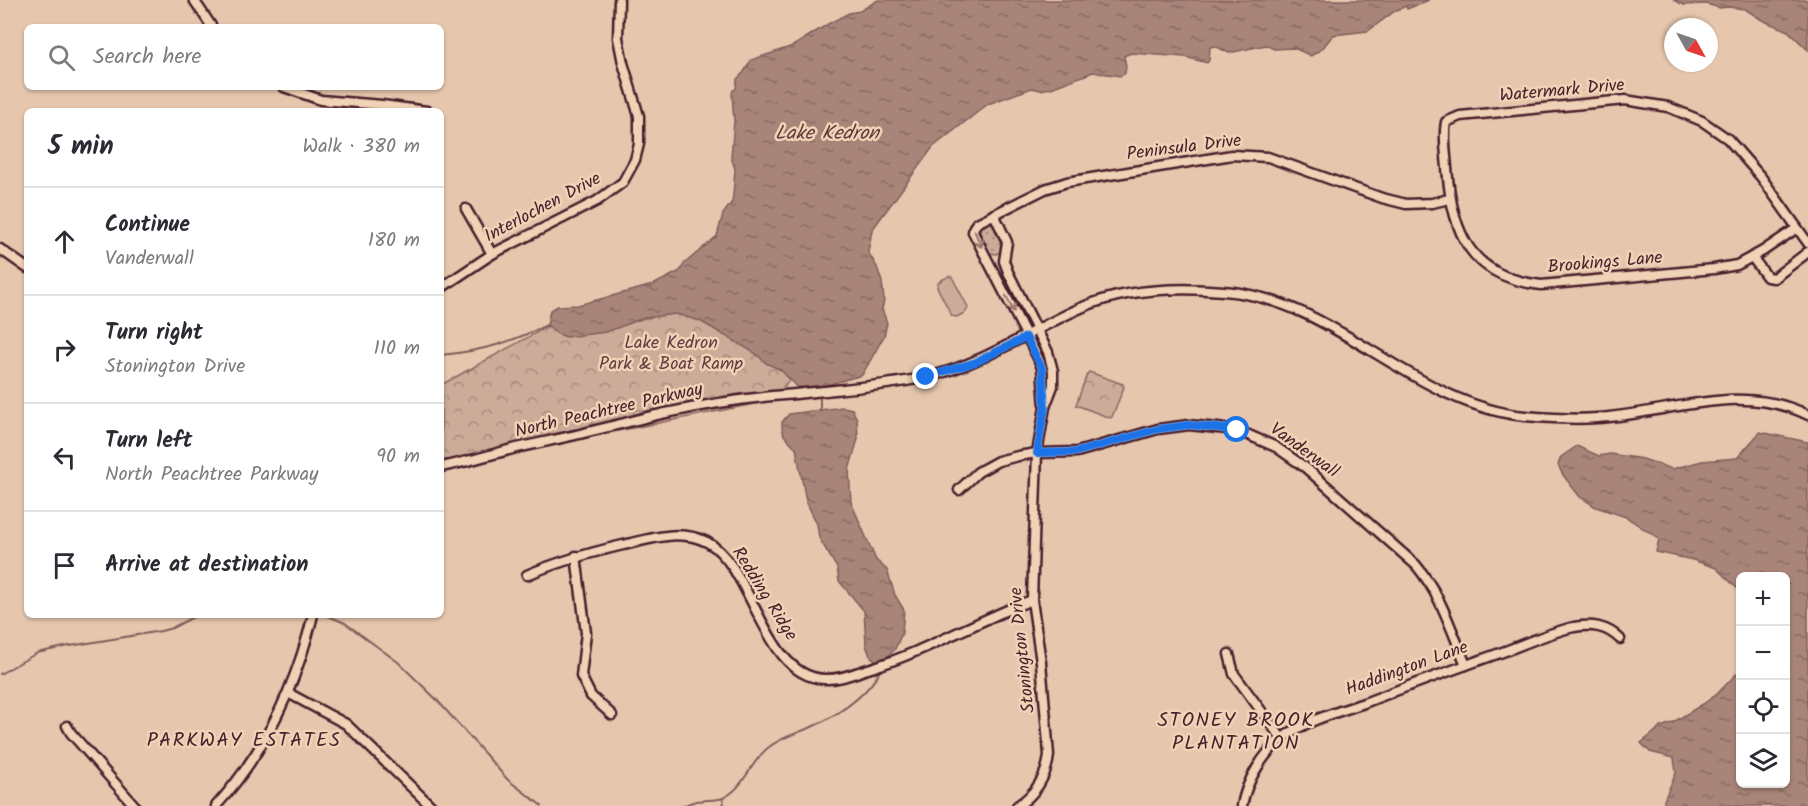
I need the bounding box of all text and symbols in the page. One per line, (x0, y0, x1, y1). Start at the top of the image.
north arrow (1664, 18, 1718, 72)
search box (24, 24, 444, 90)
text: Search here (93, 40, 201, 75)
icon: search (45, 41, 78, 74)
street label: Watermark Drive (1498, 71, 1626, 111)
water label: Lake Kedron (775, 118, 880, 150)
text: 5 min (48, 126, 114, 168)
street label: Peninsula Drive (1125, 127, 1243, 169)
text: Walk · 380 m (303, 131, 420, 163)
street label: Interlochen Drive (479, 165, 607, 251)
text: Continue (105, 208, 190, 243)
icon: ahead (48, 225, 81, 258)
text: 180 m (368, 225, 420, 257)
one-way arrow (973, 229, 984, 247)
text: Vanderwall (105, 243, 194, 275)
street label: Brookings Lane (1546, 244, 1664, 282)
one-way arrow (1004, 295, 1016, 313)
text: Turn right (105, 316, 203, 351)
park label: Lake Kedron Park & Boat Ramp (599, 329, 743, 379)
icon: right (48, 333, 81, 366)
text: 110 m (374, 333, 420, 365)
text: Stonington Drive (105, 351, 245, 383)
route end (912, 363, 938, 389)
street label: North Peachtree Parkway (512, 375, 706, 447)
route start (1223, 416, 1249, 442)
street label: Vanderwall (1263, 416, 1345, 487)
text: Turn left (105, 424, 192, 459)
icon: left (48, 441, 81, 474)
text: 90 m (376, 441, 420, 473)
text: North Peachtree Parkway (105, 459, 318, 491)
street label: Redding Ridge (723, 541, 805, 647)
text: Arrive at destination (105, 548, 308, 583)
icon: arrive (48, 549, 81, 582)
map controls (1736, 572, 1790, 788)
button: + (1736, 572, 1790, 626)
street label: Stonington Drive (1002, 586, 1044, 714)
button: − (1736, 626, 1790, 680)
street label: Haddington Lane (1342, 633, 1472, 705)
button: locate (1736, 680, 1790, 734)
district label: STONEY BROOK PLANTATION (1157, 705, 1315, 760)
district label: PARKWAY ESTATES (147, 725, 341, 757)
button: layers (1736, 734, 1790, 788)

